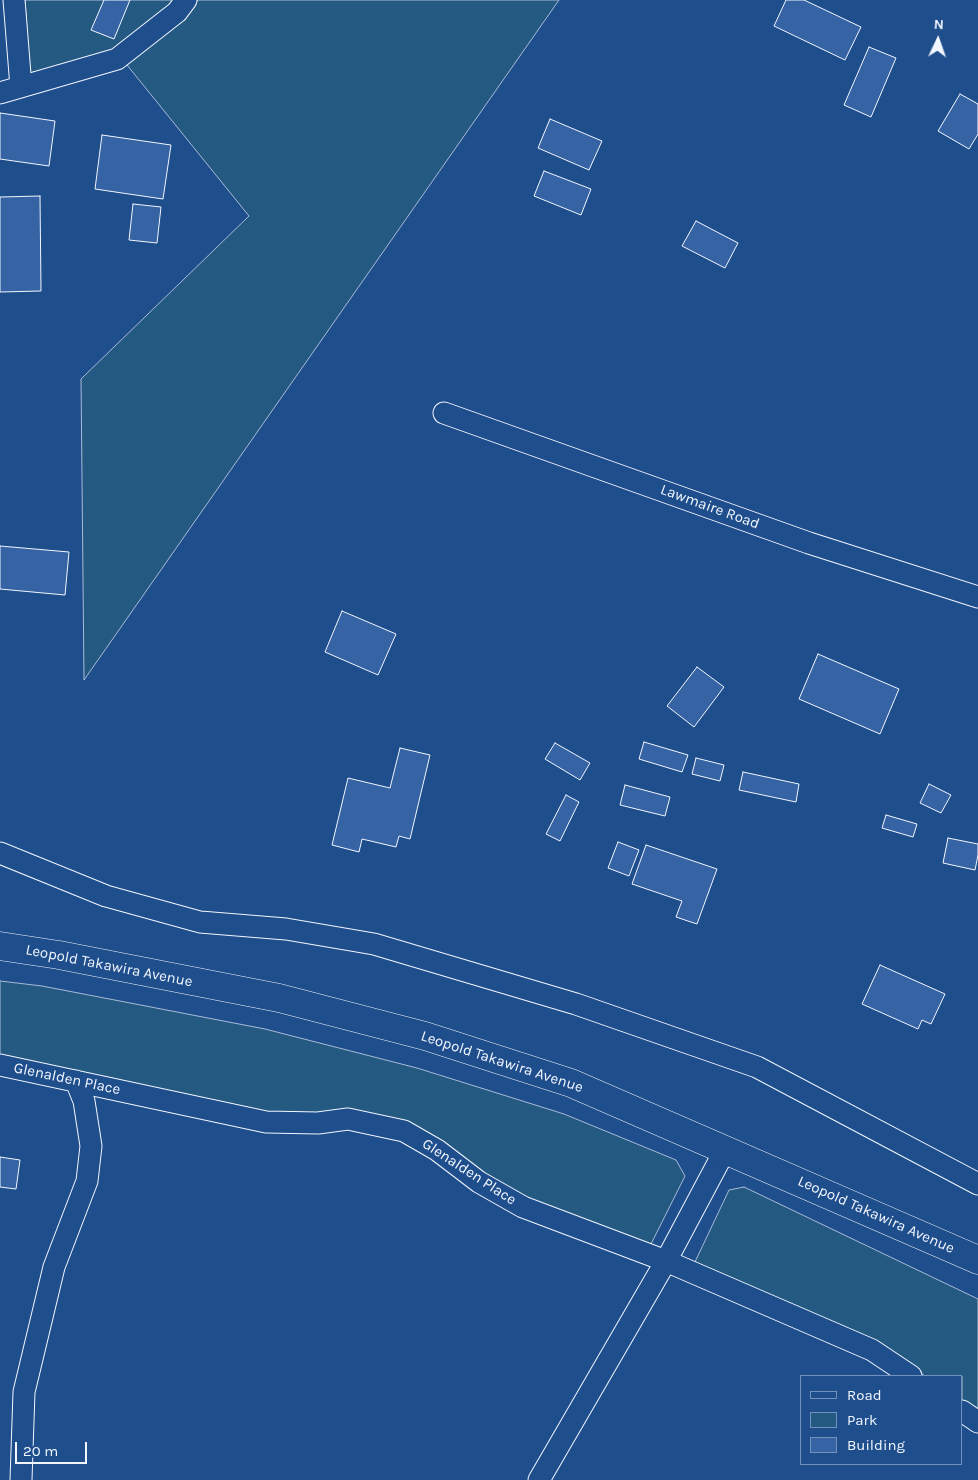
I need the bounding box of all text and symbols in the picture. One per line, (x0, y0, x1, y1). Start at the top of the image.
north arrow (913, 15, 963, 65)
text: N (933, 16, 944, 33)
street label: Lawmaire Road (658, 481, 762, 533)
street label: Leopold Takawira Avenue (24, 941, 194, 991)
street label: Leopold Takawira Avenue (419, 1027, 585, 1097)
street label: Glenalden Place (12, 1059, 122, 1099)
street label: Glenalden Place (419, 1135, 519, 1209)
street label: Leopold Takawira Avenue (795, 1172, 957, 1258)
legend (800, 1375, 963, 1465)
text: Road (847, 1386, 882, 1404)
text: Park (847, 1411, 877, 1429)
scale bar (18, 1432, 90, 1464)
text: Building (847, 1436, 905, 1454)
text: 20 m (23, 1442, 58, 1460)

